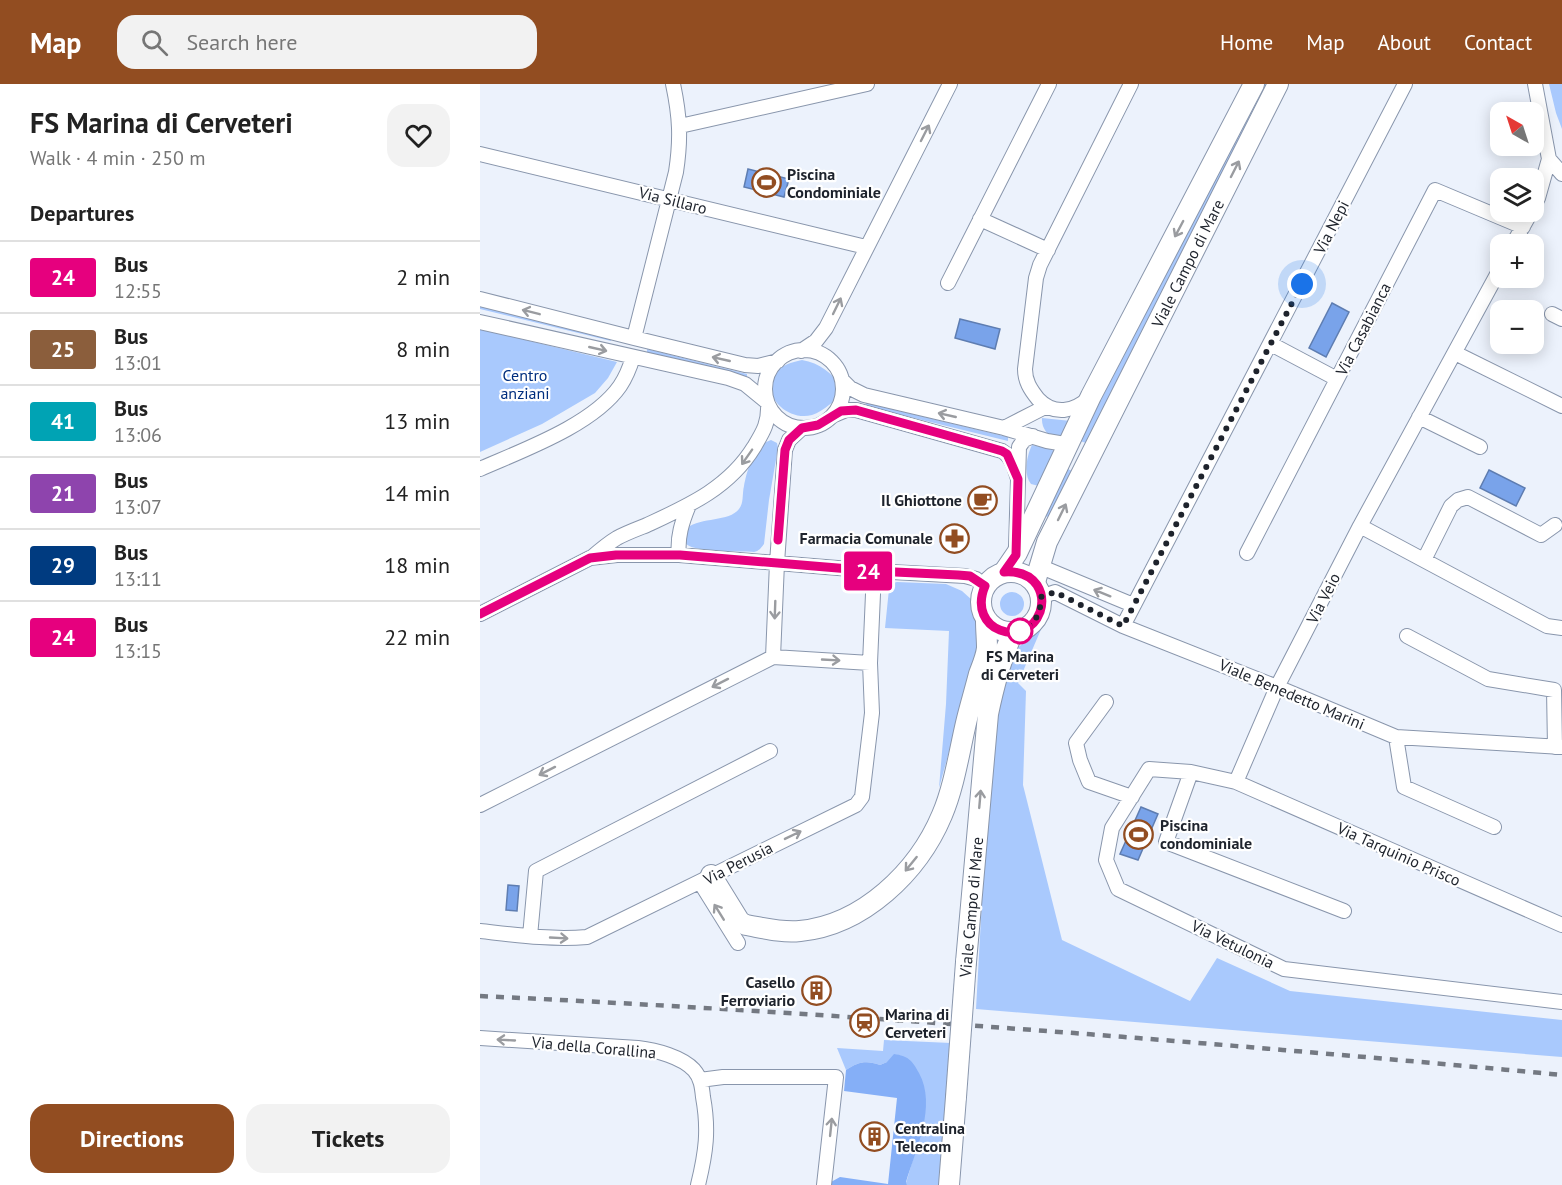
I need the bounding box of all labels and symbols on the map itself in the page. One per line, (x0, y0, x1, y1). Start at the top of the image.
north arrow (1490, 102, 1544, 156)
one-way arrow (920, 124, 931, 142)
one-way arrow (1230, 161, 1241, 179)
place label: Piscina Condominiale (787, 164, 881, 202)
sports icon: Piscina Condominiale (750, 167, 782, 199)
street label: Via Sillaro (636, 182, 709, 218)
street label: Viale Campo di Mare (1146, 196, 1228, 332)
street label: Via Nepi (1309, 197, 1353, 258)
one-way arrow (1173, 220, 1185, 237)
your location (1287, 269, 1317, 299)
street label: Via Casabianca (1331, 279, 1395, 380)
one-way arrow (831, 298, 843, 316)
one-way arrow (522, 306, 541, 318)
one-way arrow (588, 344, 608, 355)
one-way arrow (711, 353, 731, 364)
park label: Centro anziani (500, 365, 550, 403)
one-way arrow (938, 408, 957, 420)
one-way arrow (741, 448, 753, 465)
cafe icon: Il Ghiottone (967, 484, 999, 516)
place label: Il Ghiottone (881, 490, 962, 510)
one-way arrow (1057, 504, 1068, 522)
pharmacy icon: Farmacia Comunale (938, 522, 970, 554)
place label: Farmacia Comunale (800, 528, 933, 548)
line badge: 24 (841, 552, 895, 590)
street label: Via Veio (1301, 569, 1344, 628)
one-way arrow (1094, 587, 1112, 598)
one-way arrow (769, 599, 780, 619)
marker: FS Marina di Cerveteri (1007, 618, 1033, 644)
place label: FS Marina di Cerveteri (981, 646, 1059, 684)
street label: Viale Benedetto Marini (1215, 654, 1368, 734)
one-way arrow (821, 655, 841, 666)
one-way arrow (712, 678, 730, 689)
one-way arrow (538, 766, 556, 778)
one-way arrow (975, 790, 986, 810)
place label: Piscina condominiale (1160, 815, 1252, 853)
street label: Via Tarquinio Prisco (1333, 817, 1464, 890)
sports icon: Piscina condominiale (1123, 818, 1155, 850)
one-way arrow (784, 829, 802, 841)
street label: Viale Campo di Mare (955, 836, 987, 979)
street label: Via Perusia (699, 837, 776, 889)
one-way arrow (905, 856, 918, 872)
one-way arrow (712, 904, 725, 921)
street label: Via Vetulonia (1187, 915, 1278, 973)
one-way arrow (549, 932, 569, 943)
place label: Casello Ferroviario (721, 972, 795, 1010)
building icon: Casello Ferroviario (800, 975, 832, 1007)
place label: Marina di Cerveteri (885, 1004, 949, 1042)
station icon: Marina di Cerveteri (848, 1007, 880, 1039)
street label: Via della Corallina (530, 1032, 657, 1062)
one-way arrow (496, 1034, 516, 1045)
one-way arrow (826, 1117, 837, 1137)
place label: Centralina Telecom (895, 1118, 965, 1156)
building icon: Centralina Telecom (858, 1121, 890, 1153)

